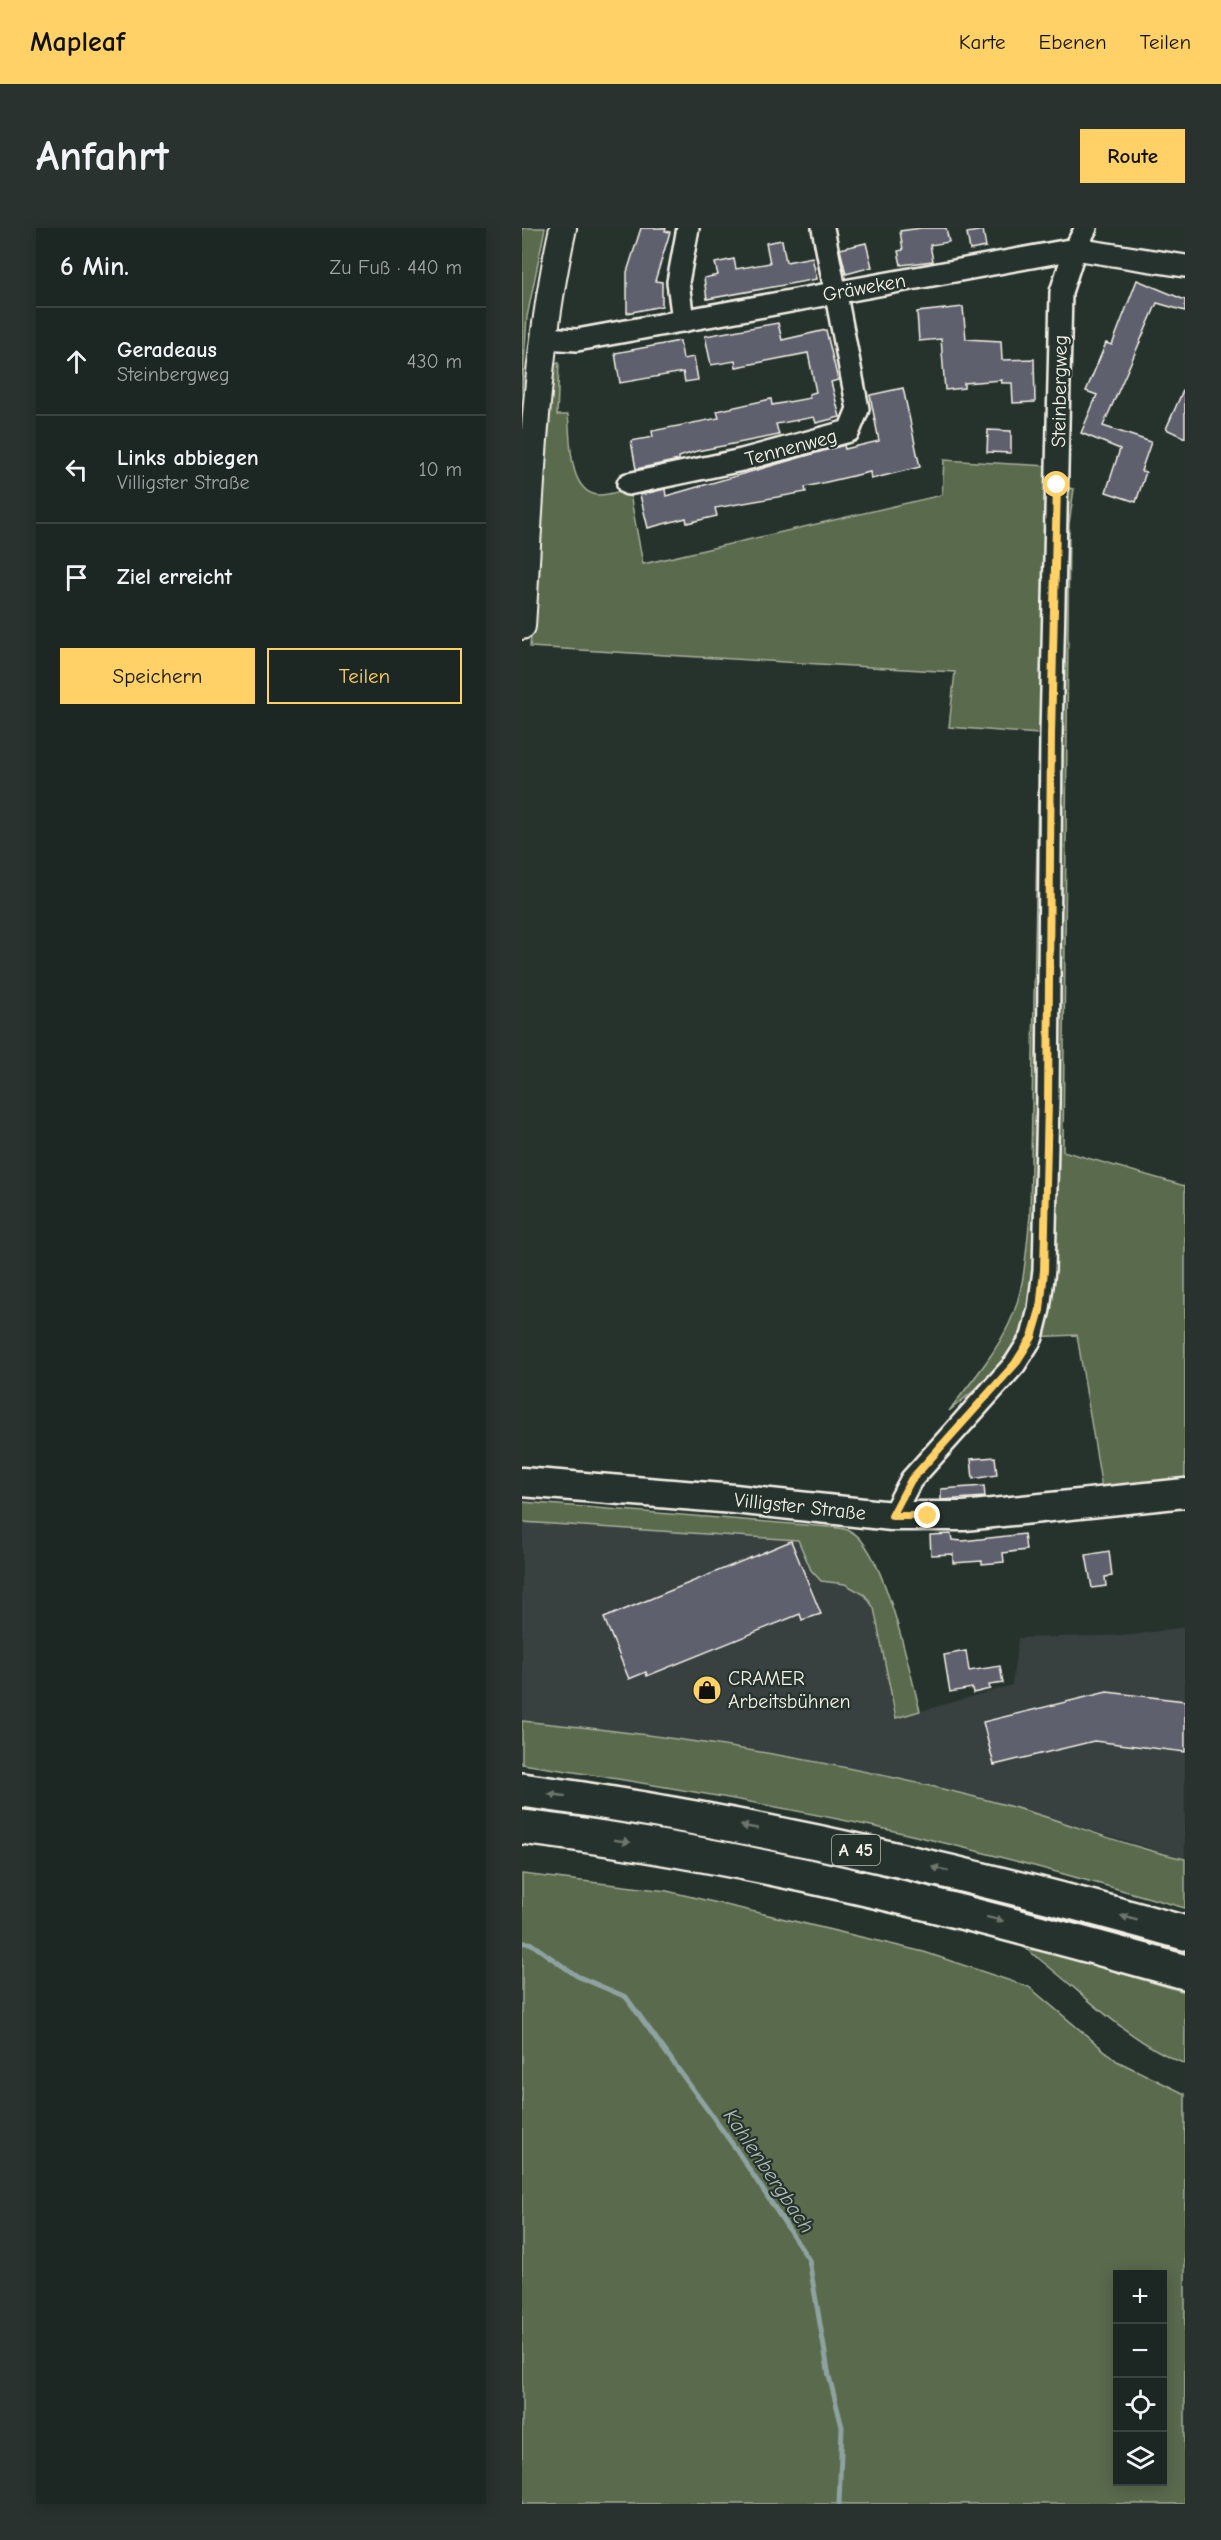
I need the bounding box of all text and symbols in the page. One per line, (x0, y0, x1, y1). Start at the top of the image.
text: Mapleaf (30, 26, 125, 58)
text: Karte (959, 30, 1006, 54)
text: Ebenen (1039, 30, 1107, 54)
text: Teilen (1140, 30, 1191, 54)
button: Route (1080, 129, 1185, 183)
text: Anfahrt (36, 132, 169, 181)
text: 6 Min. (60, 252, 129, 282)
text: Zu Fuß · 440 m (330, 256, 462, 279)
street label: Gräweken (821, 269, 907, 306)
street label: Steinbergweg (1047, 334, 1072, 448)
text: Geradeaus (117, 337, 217, 363)
icon: ahead (60, 345, 93, 378)
text: 430 m (407, 350, 462, 373)
text: Steinbergweg (117, 363, 230, 386)
street label: Tennenweg (743, 424, 840, 471)
text: Links abbiegen (117, 445, 259, 471)
icon: left (60, 453, 93, 486)
text: 10 m (419, 458, 462, 481)
text: Villigster Straße (117, 471, 249, 494)
route start (1043, 471, 1069, 497)
icon: arrive (60, 561, 93, 594)
text: Ziel erreicht (117, 564, 232, 590)
button: Speichern (60, 648, 255, 704)
button: Teilen (267, 648, 462, 704)
street label: Villigster Straße (733, 1488, 867, 1525)
route end (914, 1502, 940, 1528)
place label: CRAMER Arbeitsbühnen (728, 1667, 851, 1713)
shop icon: CRAMER Arbeitsbühnen (691, 1674, 723, 1706)
one-way arrow (548, 1790, 567, 1799)
one-way arrow (740, 1822, 759, 1831)
road number: A 45 (832, 1835, 880, 1865)
one-way arrow (612, 1837, 631, 1846)
one-way arrow (930, 1864, 949, 1873)
one-way arrow (1120, 1912, 1138, 1922)
one-way arrow (986, 1915, 1004, 1925)
water label: Kahlenbergbach (719, 2104, 819, 2238)
map controls (1113, 2270, 1167, 2486)
button: + (1113, 2270, 1167, 2324)
button: − (1113, 2324, 1167, 2378)
button: locate (1113, 2378, 1167, 2432)
button: layers (1113, 2432, 1167, 2486)

